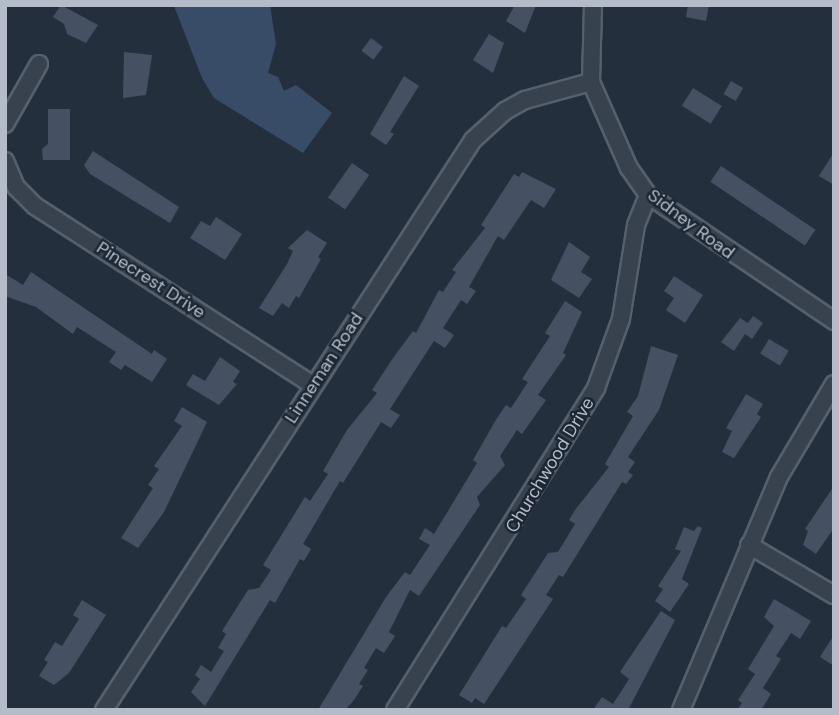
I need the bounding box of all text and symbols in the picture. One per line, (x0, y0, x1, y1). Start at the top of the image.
street label: Sidney Road (643, 184, 739, 264)
street label: Pinecrest Drive (93, 237, 209, 323)
street label: Linneman Road (280, 309, 368, 427)
street label: Churchwood Drive (501, 393, 599, 537)

